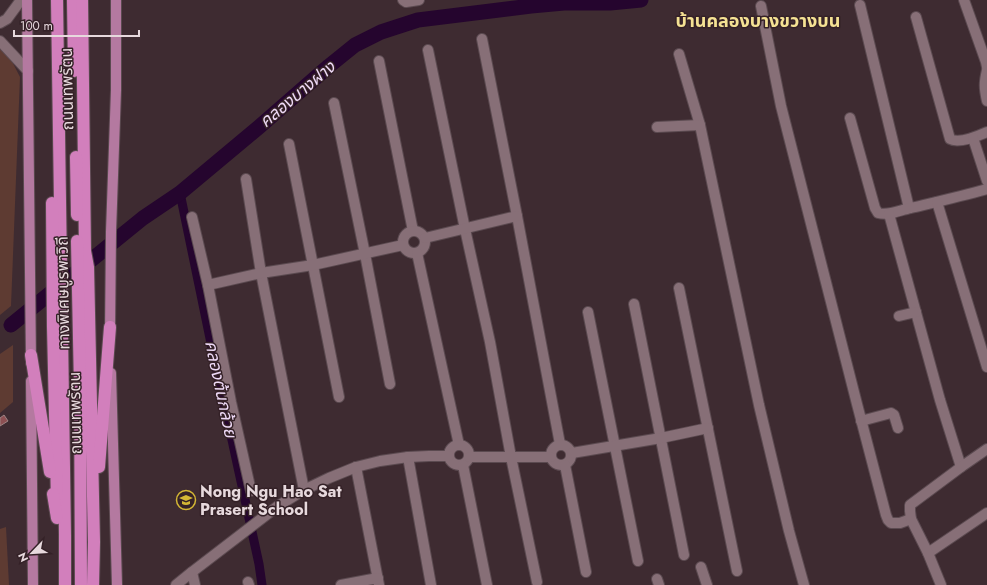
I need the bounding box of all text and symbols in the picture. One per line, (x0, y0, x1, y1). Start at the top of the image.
district label: บ้านคลองบางขวางบน (676, 8, 840, 34)
scale bar (14, 12, 139, 38)
text: 100 m (20, 17, 53, 35)
street label: ถนนเทพรัตน (55, 47, 79, 131)
water label: คลองบางฝาง (254, 55, 341, 133)
street label: ทางพิเศษบูรพาวิถี (51, 236, 75, 350)
water label: คลองต้นกล้วย (199, 338, 243, 442)
street label: ถนนเทพรัตน (63, 371, 87, 455)
place label: Nong Ngu Hao Sat Prasert School (200, 480, 342, 521)
school or university icon: Nong Ngu Hao Sat Prasert School (175, 489, 197, 511)
north arrow (12, 533, 52, 573)
text: N (14, 550, 32, 565)

